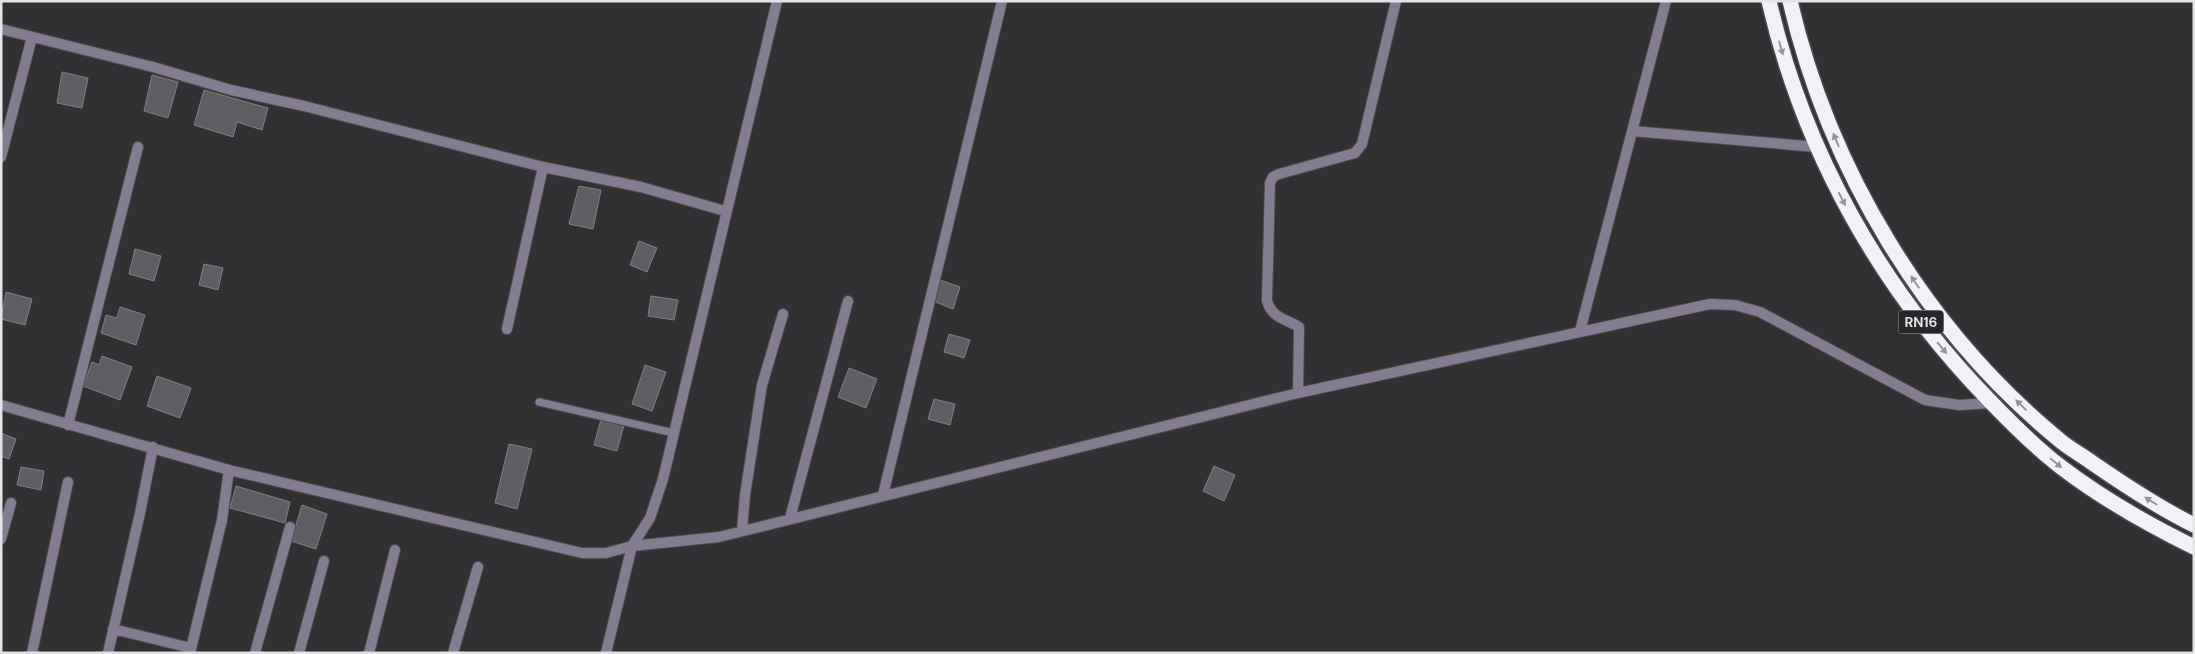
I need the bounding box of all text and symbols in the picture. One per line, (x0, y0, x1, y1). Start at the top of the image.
one-way arrow (1778, 41, 1786, 56)
one-way arrow (1832, 133, 1840, 147)
one-way arrow (1838, 192, 1846, 206)
one-way arrow (1910, 275, 1920, 288)
road number: RN16 (1898, 311, 1944, 334)
one-way arrow (1936, 341, 1947, 354)
one-way arrow (2015, 399, 2027, 411)
one-way arrow (2049, 458, 2062, 469)
one-way arrow (2145, 496, 2158, 505)

